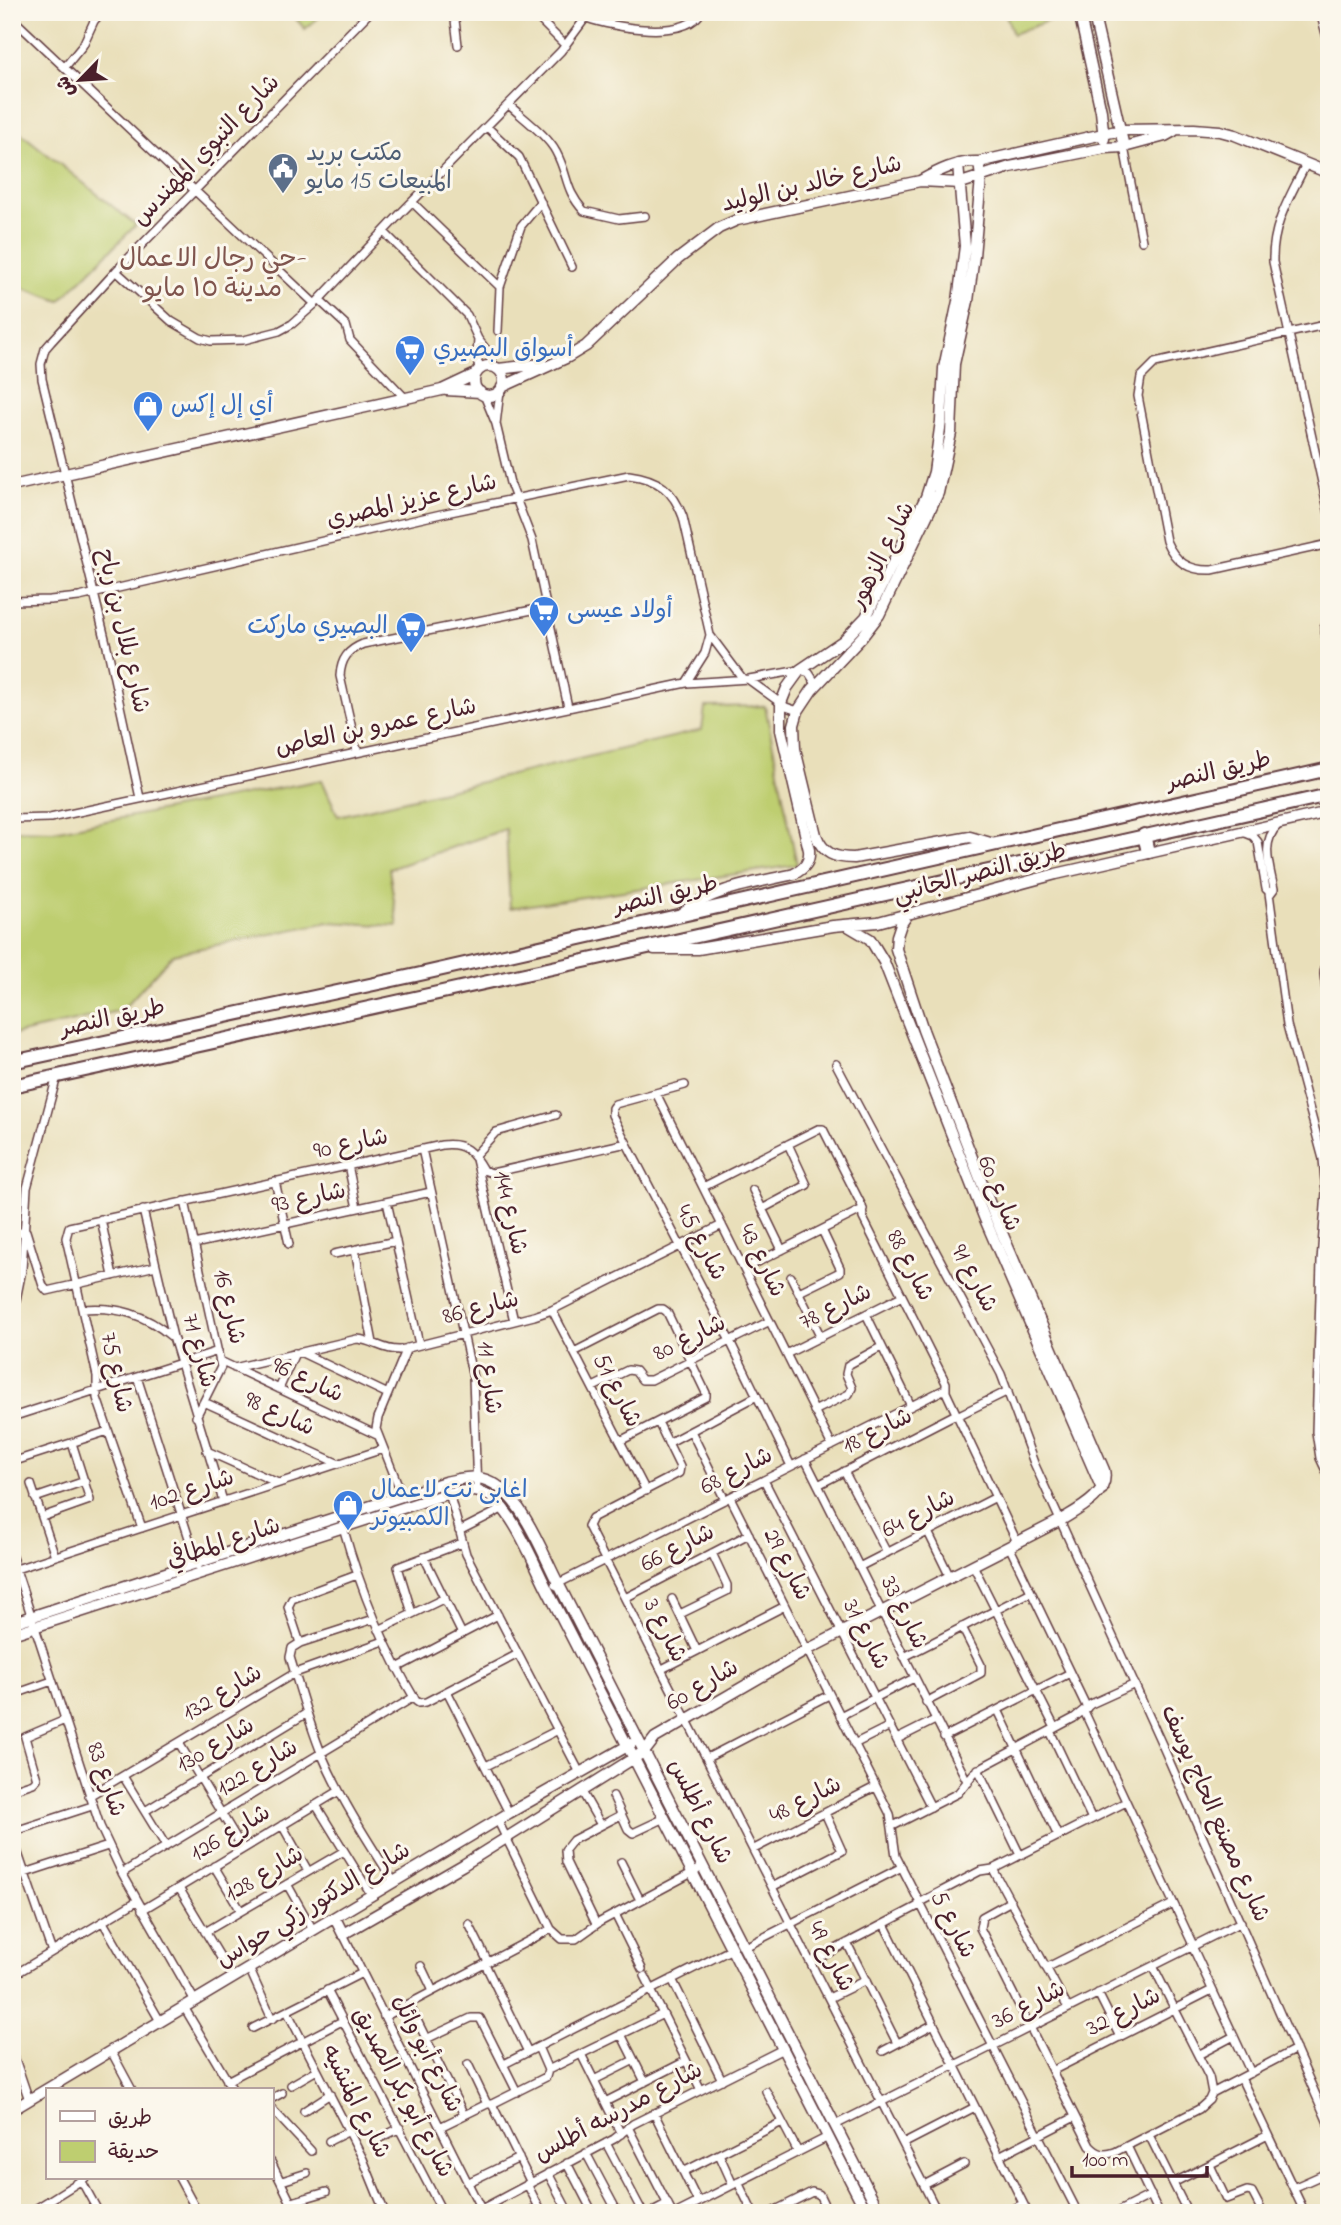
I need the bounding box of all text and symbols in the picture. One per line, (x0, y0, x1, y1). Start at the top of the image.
north arrow (46, 46, 116, 116)
street label: شارع النبوي المهندس (125, 67, 289, 235)
text: ش (50, 71, 84, 101)
place label: مكتب بريد المبيعات 15 مايو (304, 137, 452, 200)
street label: شارع خالد بن الوليد (718, 147, 906, 223)
public building icon: مكتب بريد المبيعات 15 مايو (266, 151, 300, 195)
district label: حي رجال الاعمال- مدينة ١٥ مايو (119, 241, 307, 309)
supermarket icon: أسواق البصيري (393, 333, 427, 377)
place label: أسواق البصيري (433, 333, 573, 368)
shop icon: أي إل إكس (131, 389, 165, 433)
place label: أي إل إكس (171, 389, 273, 424)
street label: شارع عزيز المصري (323, 465, 501, 539)
street label: شارع الزهور (840, 496, 925, 617)
street label: شارع بلال بن رباح (86, 545, 158, 717)
supermarket icon: أولاد عيسى (527, 594, 561, 638)
place label: أولاد عيسى (567, 594, 673, 629)
place label: البصيري ماركت (247, 610, 388, 645)
supermarket icon: البصيري ماركت (394, 610, 428, 654)
street label: شارع عمرو بن العاص (272, 690, 480, 766)
street label: طريق النصر (1161, 743, 1275, 801)
street label: طريق النصر الجانبي (889, 834, 1071, 915)
street label: طريق النصر (608, 867, 722, 925)
street label: طريق النصر (55, 991, 169, 1048)
street label: شارع 90 (310, 1120, 392, 1170)
street label: شارع 60 (967, 1151, 1029, 1237)
street label: شارع 144 (482, 1167, 536, 1259)
street label: شارع 93 (269, 1174, 349, 1224)
street label: شارع 45 (665, 1199, 735, 1287)
street label: شارع 43 (728, 1218, 794, 1304)
street label: شارع 88 (876, 1224, 942, 1308)
street label: شارع 91 (940, 1239, 1006, 1319)
street label: شارع 16 (202, 1266, 254, 1348)
street label: شارع 78 (794, 1275, 878, 1341)
street label: شارع 86 (439, 1283, 523, 1335)
street label: شارع 80 (648, 1306, 732, 1372)
street label: شارع 71 (171, 1310, 225, 1392)
street label: شارع 75 (89, 1329, 141, 1417)
street label: شارع 11 (466, 1340, 510, 1416)
street label: شارع 51 (582, 1348, 650, 1434)
street label: شارع 96 (265, 1349, 349, 1413)
street label: شارع 98 (238, 1383, 320, 1447)
street label: شارع 18 (837, 1399, 919, 1465)
street label: شارع 68 (695, 1439, 779, 1505)
street label: شارع 102 (145, 1461, 239, 1521)
place label: اغابى نت لاعمال الكمبيوتر (369, 1474, 528, 1537)
street label: شارع 64 (876, 1482, 962, 1548)
shop icon: اغابى نت لاعمال الكمبيوتر (331, 1488, 365, 1532)
street label: شارع المطافي (163, 1509, 285, 1579)
street label: شارع 66 (635, 1515, 721, 1583)
street label: شارع 29 (753, 1523, 819, 1607)
street label: شارع 33 (870, 1570, 936, 1656)
street label: شارع 3 (633, 1593, 695, 1669)
street label: شارع 31 (832, 1593, 898, 1677)
street label: شارع 60 (660, 1651, 746, 1721)
street label: شارع 132 (177, 1656, 269, 1732)
street label: شارع مصنع الحاج يوسف (1150, 1700, 1278, 1928)
street label: شارع 130 (170, 1709, 262, 1783)
street label: شارع 122 (211, 1731, 305, 1807)
street label: شارع 83 (76, 1738, 134, 1822)
street label: شارع أطلس (657, 1753, 741, 1871)
street label: شارع 48 (764, 1768, 848, 1834)
street label: شارع 126 (184, 1796, 278, 1872)
street label: شارع الدكتور زكي حواس (210, 1834, 418, 1979)
street label: شارع 128 (219, 1838, 311, 1912)
street label: شارع 5 (920, 1885, 984, 1965)
street label: شارع 49 (797, 1916, 863, 1998)
street label: شارع 36 (986, 1973, 1072, 2039)
street label: شارع 32 (1081, 1979, 1167, 2047)
street label: شارع أبو وائل (381, 1989, 471, 2119)
street label: شارع أبو بكر الصديق (342, 2001, 462, 2185)
street label: شارع المنشيه (311, 2039, 399, 2165)
street label: شارع مدرسه أطلس (528, 2054, 710, 2172)
legend (46, 2088, 273, 2180)
text: طريق (108, 2104, 152, 2134)
scale bar (1072, 2134, 1206, 2178)
text: حديقة (108, 2138, 159, 2168)
text: 100 m (1082, 2146, 1128, 2176)

